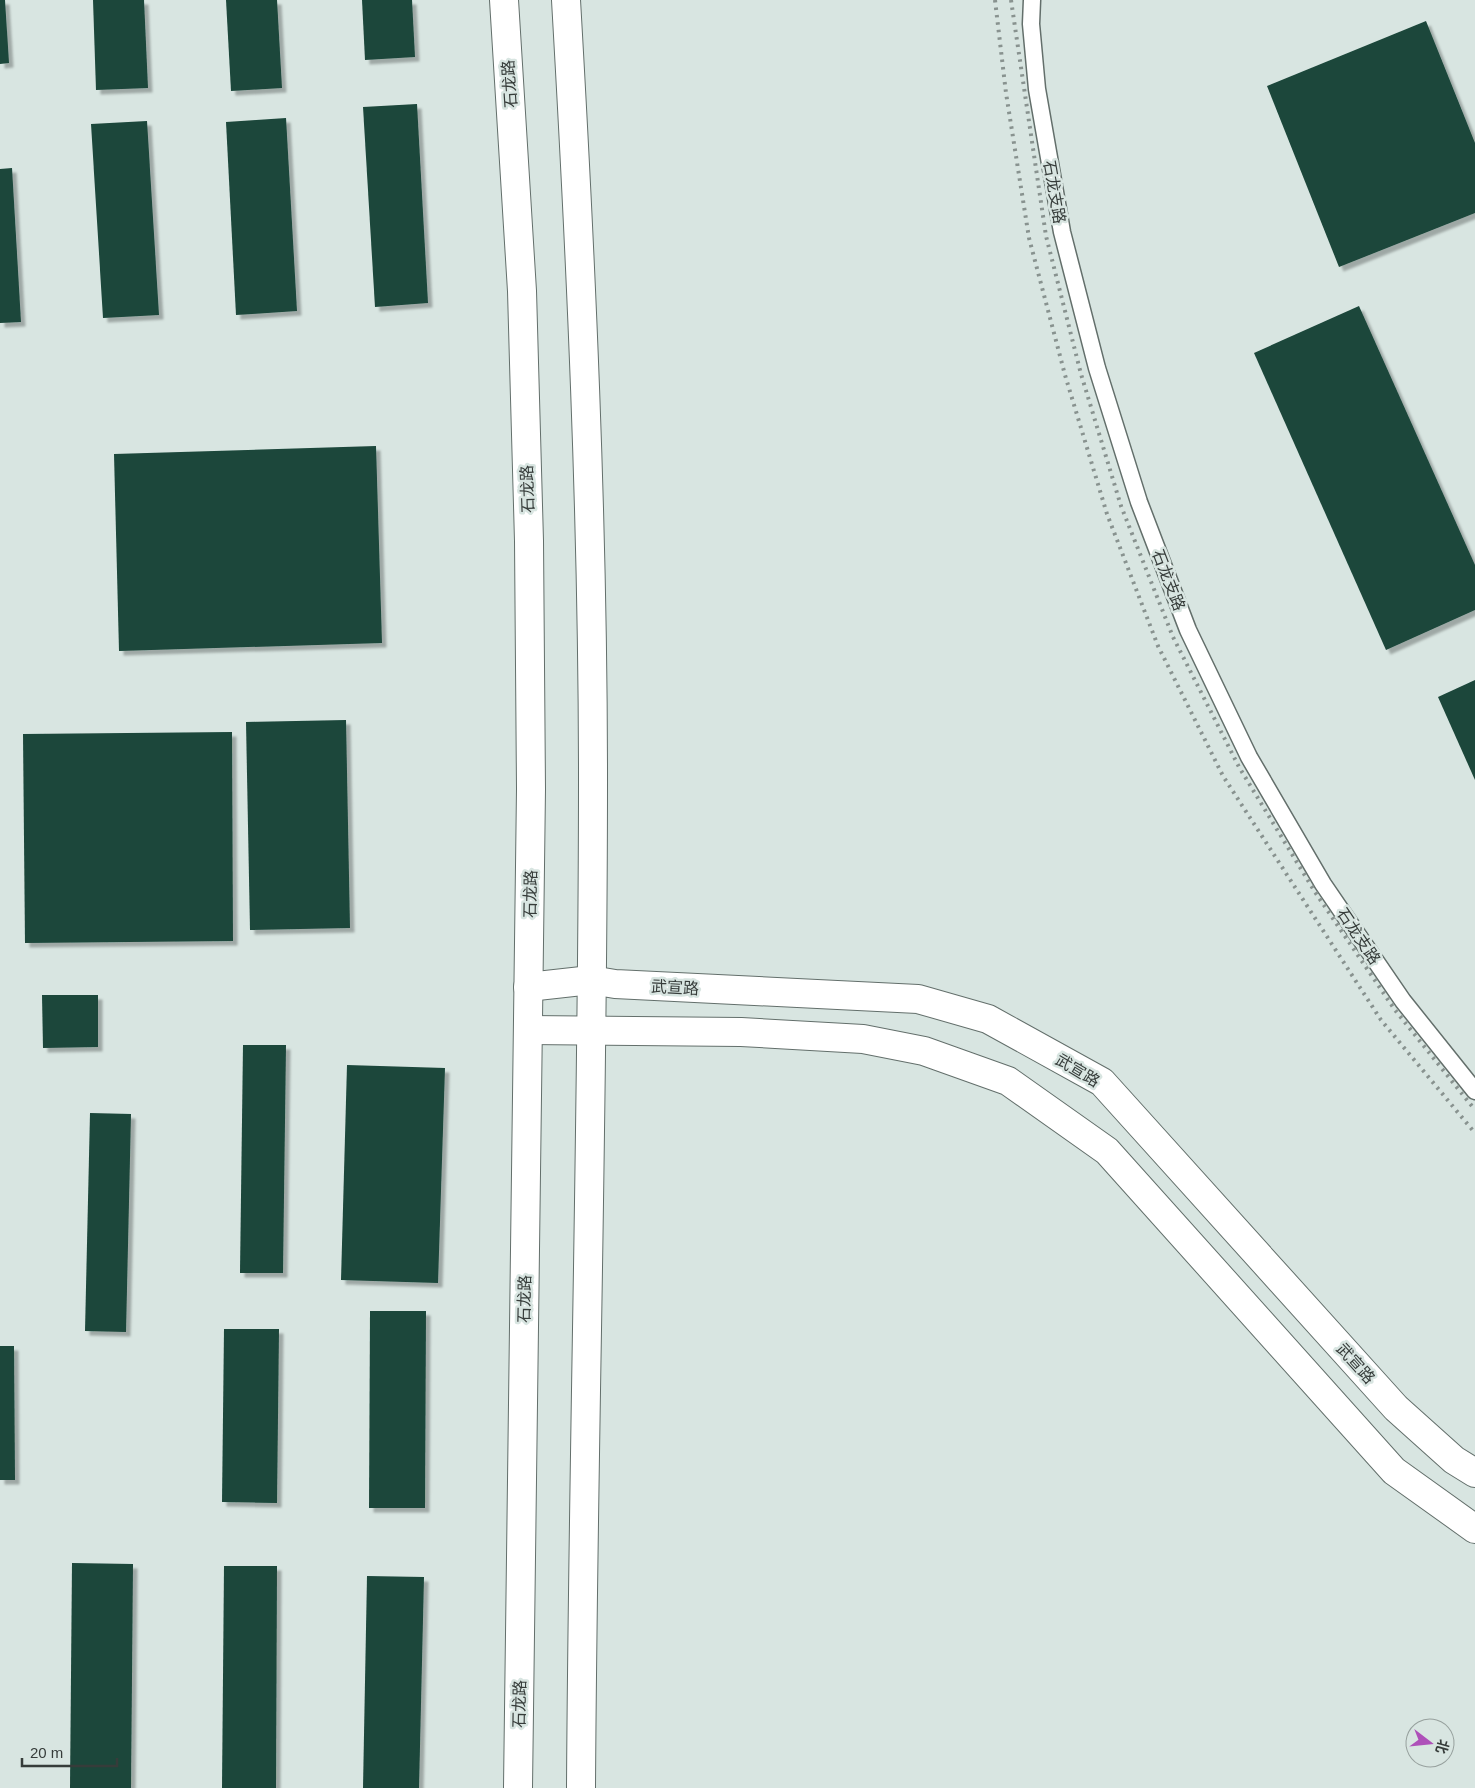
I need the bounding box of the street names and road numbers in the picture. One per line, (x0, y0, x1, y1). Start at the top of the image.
street label: 石龙路 (499, 59, 520, 109)
street label: 石龙支路 (1041, 159, 1068, 225)
street label: 石龙路 (518, 465, 537, 513)
street label: 石龙支路 (1149, 547, 1188, 613)
street label: 石龙路 (522, 870, 539, 918)
street label: 石龙支路 (1334, 905, 1384, 968)
street label: 武宣路 (651, 978, 699, 997)
street label: 武宣路 (1053, 1051, 1103, 1090)
street label: 石龙路 (516, 1275, 533, 1323)
street label: 武宣路 (1333, 1340, 1378, 1387)
street label: 石龙路 (511, 1680, 528, 1728)

